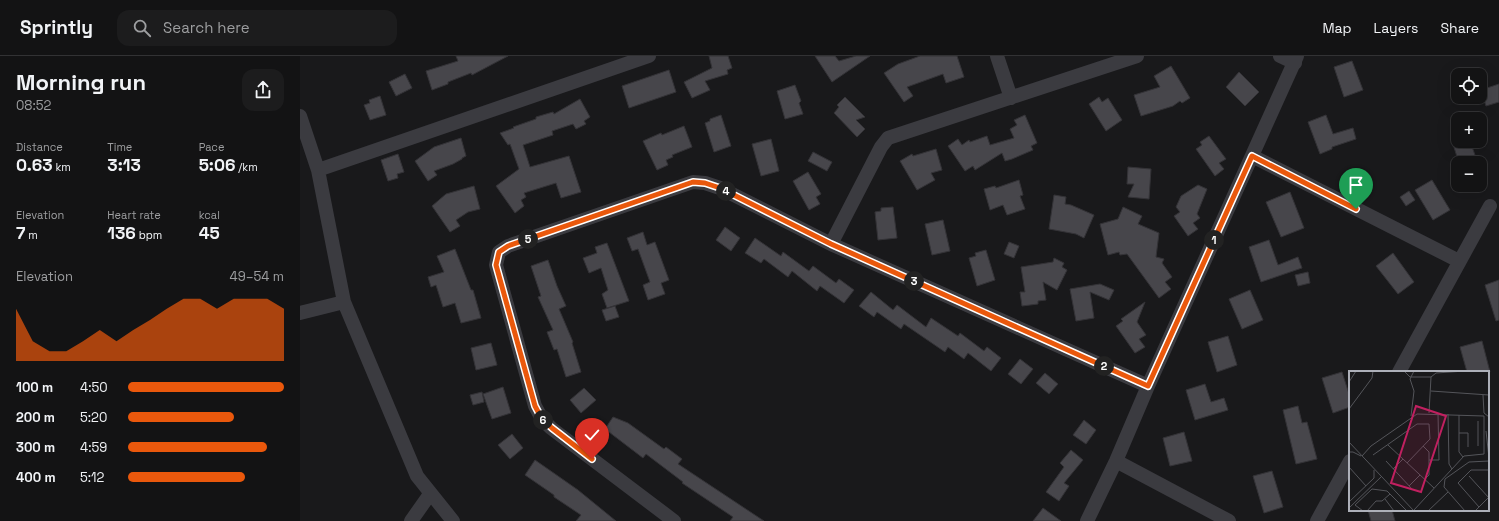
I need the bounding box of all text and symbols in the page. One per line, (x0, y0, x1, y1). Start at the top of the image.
search box (117, 10, 397, 46)
text: Sprintly (20, 15, 93, 40)
icon: search (131, 17, 153, 39)
text: Search here (163, 18, 250, 37)
text: Map (1322, 19, 1352, 37)
text: Layers (1374, 19, 1418, 37)
text: Share (1440, 19, 1479, 37)
text: Morning run (16, 68, 146, 96)
map controls (1451, 68, 1487, 192)
button: locate (1451, 68, 1487, 104)
button: share (242, 69, 284, 111)
text: 08:52 (16, 97, 51, 114)
button: + (1451, 112, 1487, 148)
text: Distance (16, 140, 63, 154)
text: Time (107, 140, 132, 154)
text: Pace (199, 140, 224, 154)
text: 0.63 (16, 154, 53, 176)
text: 3:13 (107, 154, 141, 176)
text: 5:06 (199, 154, 235, 176)
button: − (1451, 156, 1487, 192)
text: km (53, 160, 71, 174)
text: /km (235, 160, 258, 174)
pin (1339, 168, 1373, 209)
icon: arrive (1345, 174, 1367, 196)
pin: 4 (716, 181, 736, 201)
text: 4 (723, 184, 730, 198)
text: Elevation (16, 208, 64, 222)
text: Heart rate (107, 208, 161, 222)
text: kcal (199, 208, 220, 222)
text: 7 (16, 222, 25, 244)
text: 136 (107, 222, 136, 244)
text: 45 (199, 222, 220, 244)
text: m (25, 228, 38, 242)
text: bpm (136, 228, 162, 242)
pin: 5 (518, 229, 538, 249)
pin: 1 (1204, 230, 1224, 250)
text: 5 (525, 232, 531, 246)
text: 1 (1212, 233, 1216, 247)
text: Elevation (16, 268, 73, 285)
text: 49–54 m (230, 268, 284, 285)
pin: 3 (904, 271, 924, 291)
text: 3 (911, 274, 917, 288)
pin: 2 (1094, 356, 1114, 376)
text: 2 (1101, 359, 1107, 373)
inset map (1349, 371, 1489, 511)
text: 100 m (16, 379, 53, 396)
text: 4:50 (80, 379, 108, 396)
text: 200 m (16, 409, 55, 426)
text: 5:20 (80, 409, 107, 426)
pin: 6 (533, 410, 553, 430)
text: 6 (540, 413, 546, 427)
pin (575, 418, 609, 459)
icon: check (581, 424, 603, 446)
text: 300 m (16, 439, 55, 456)
text: 4:59 (80, 439, 107, 456)
text: 400 m (16, 469, 56, 486)
text: 5:12 (80, 469, 104, 486)

